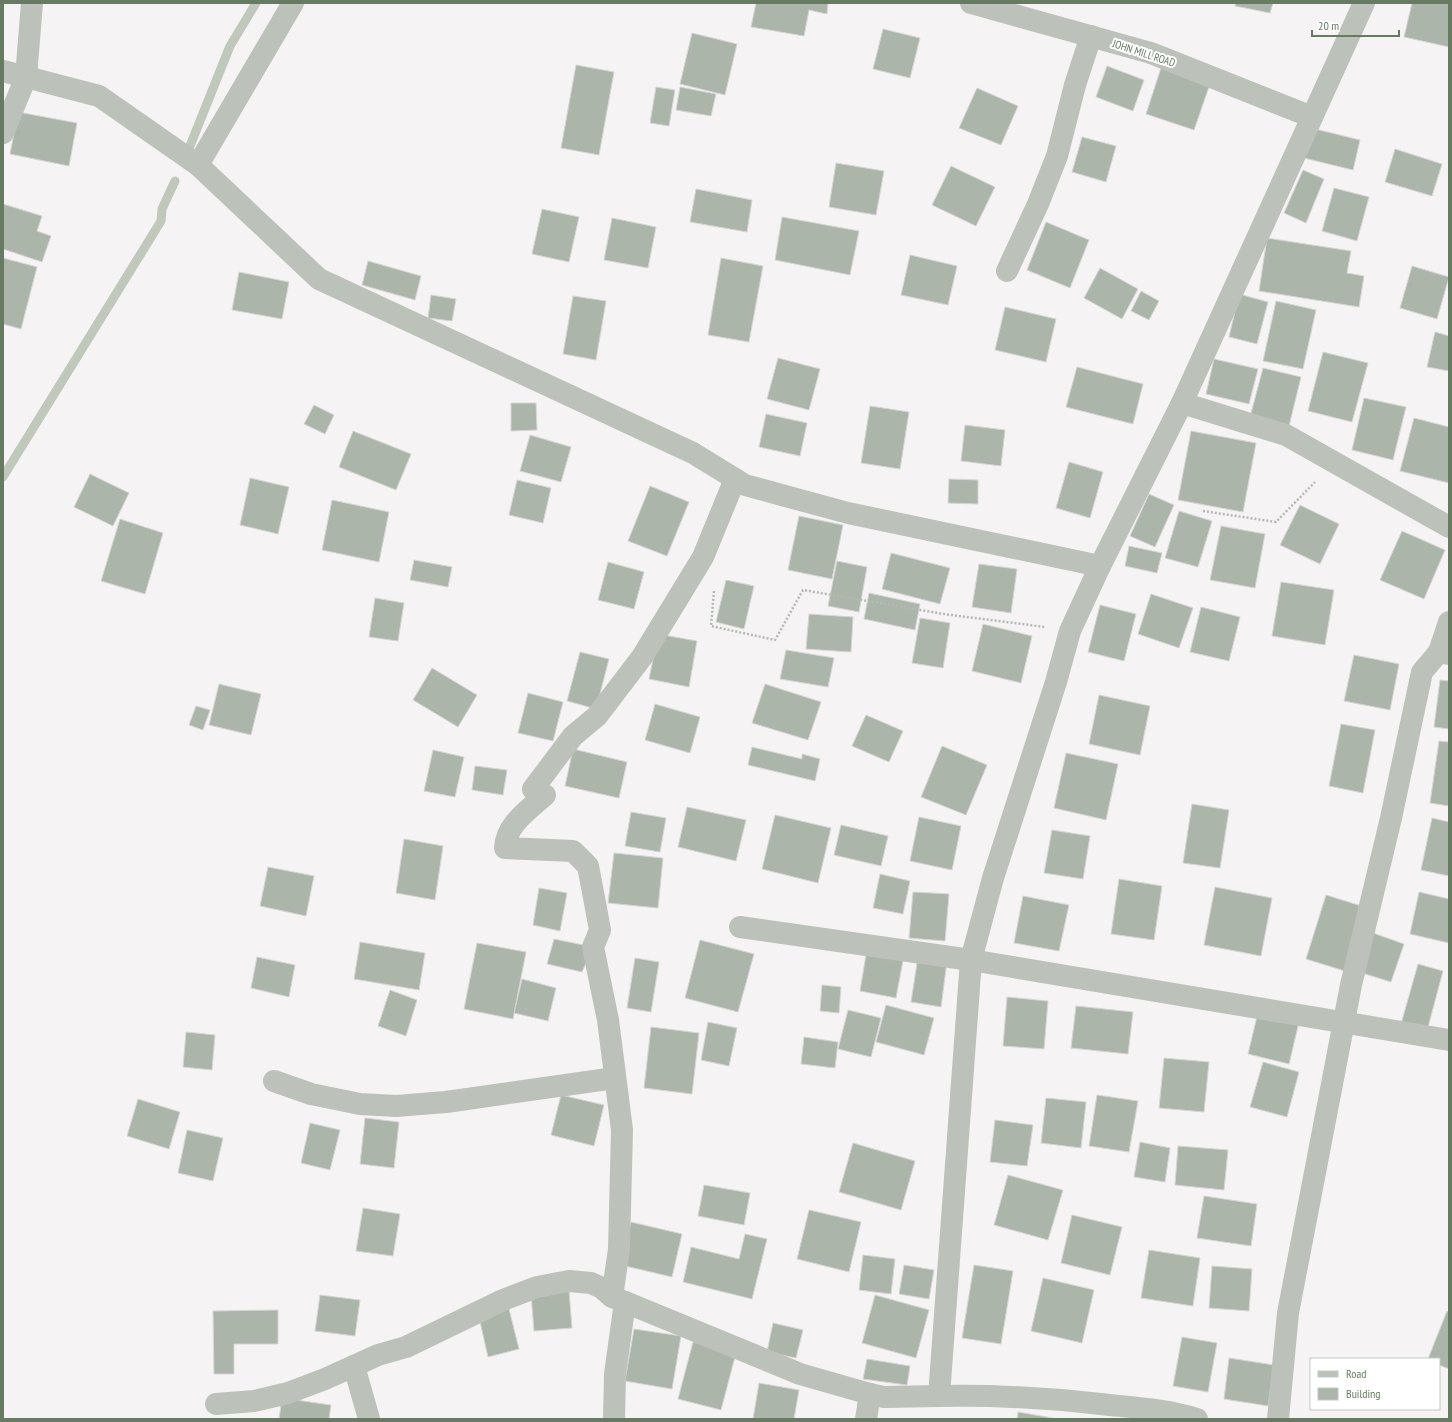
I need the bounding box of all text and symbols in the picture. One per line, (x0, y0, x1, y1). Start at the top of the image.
scale bar (1312, 12, 1399, 38)
text: 20 m (1318, 18, 1339, 33)
street label: JOHN MILL ROAD (1110, 36, 1177, 70)
legend (1310, 1358, 1440, 1410)
text: Road (1346, 1366, 1366, 1381)
text: Building (1346, 1386, 1381, 1401)

